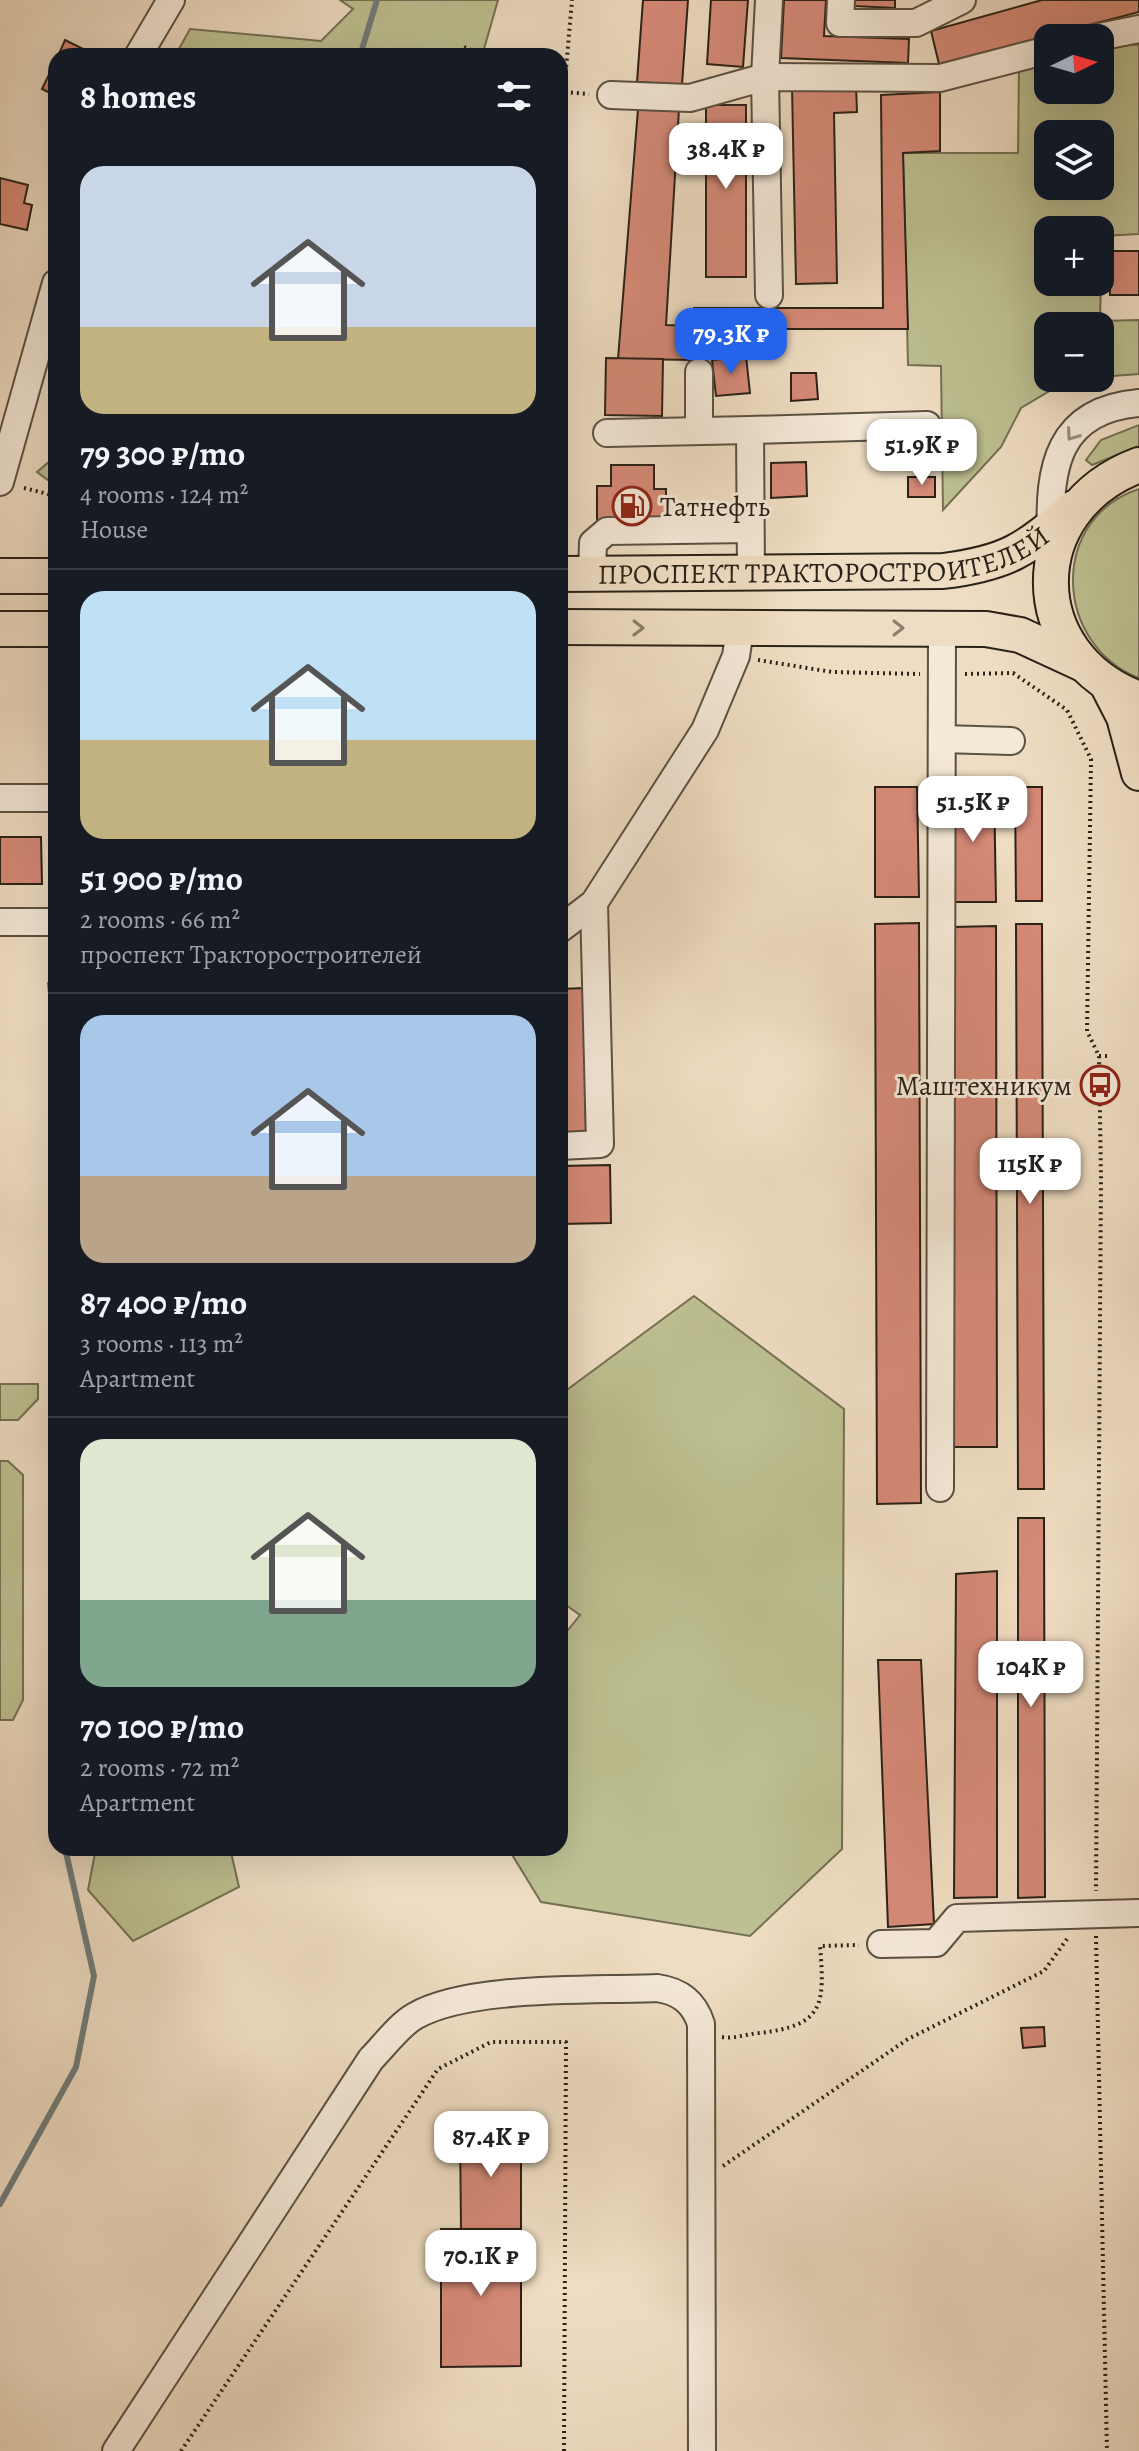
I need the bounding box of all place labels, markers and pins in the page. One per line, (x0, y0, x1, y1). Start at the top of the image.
pin: 38.4K ₽ (652, 123, 800, 191)
pin: 79.3K ₽ (657, 308, 805, 376)
pin: 51.9K ₽ (848, 419, 996, 487)
fuel station icon: Татнефть (611, 485, 653, 527)
place label: Татнефть (660, 488, 770, 526)
pin: 51.5K ₽ (899, 776, 1047, 844)
bus stop icon: Маштехникум (1079, 1064, 1121, 1106)
place label: Маштехникум (896, 1067, 1072, 1105)
pin: 115K ₽ (965, 1138, 1095, 1206)
pin: 104K ₽ (966, 1641, 1096, 1709)
pin: 87.4K ₽ (417, 2111, 565, 2179)
pin: 70.1K ₽ (407, 2230, 555, 2298)

